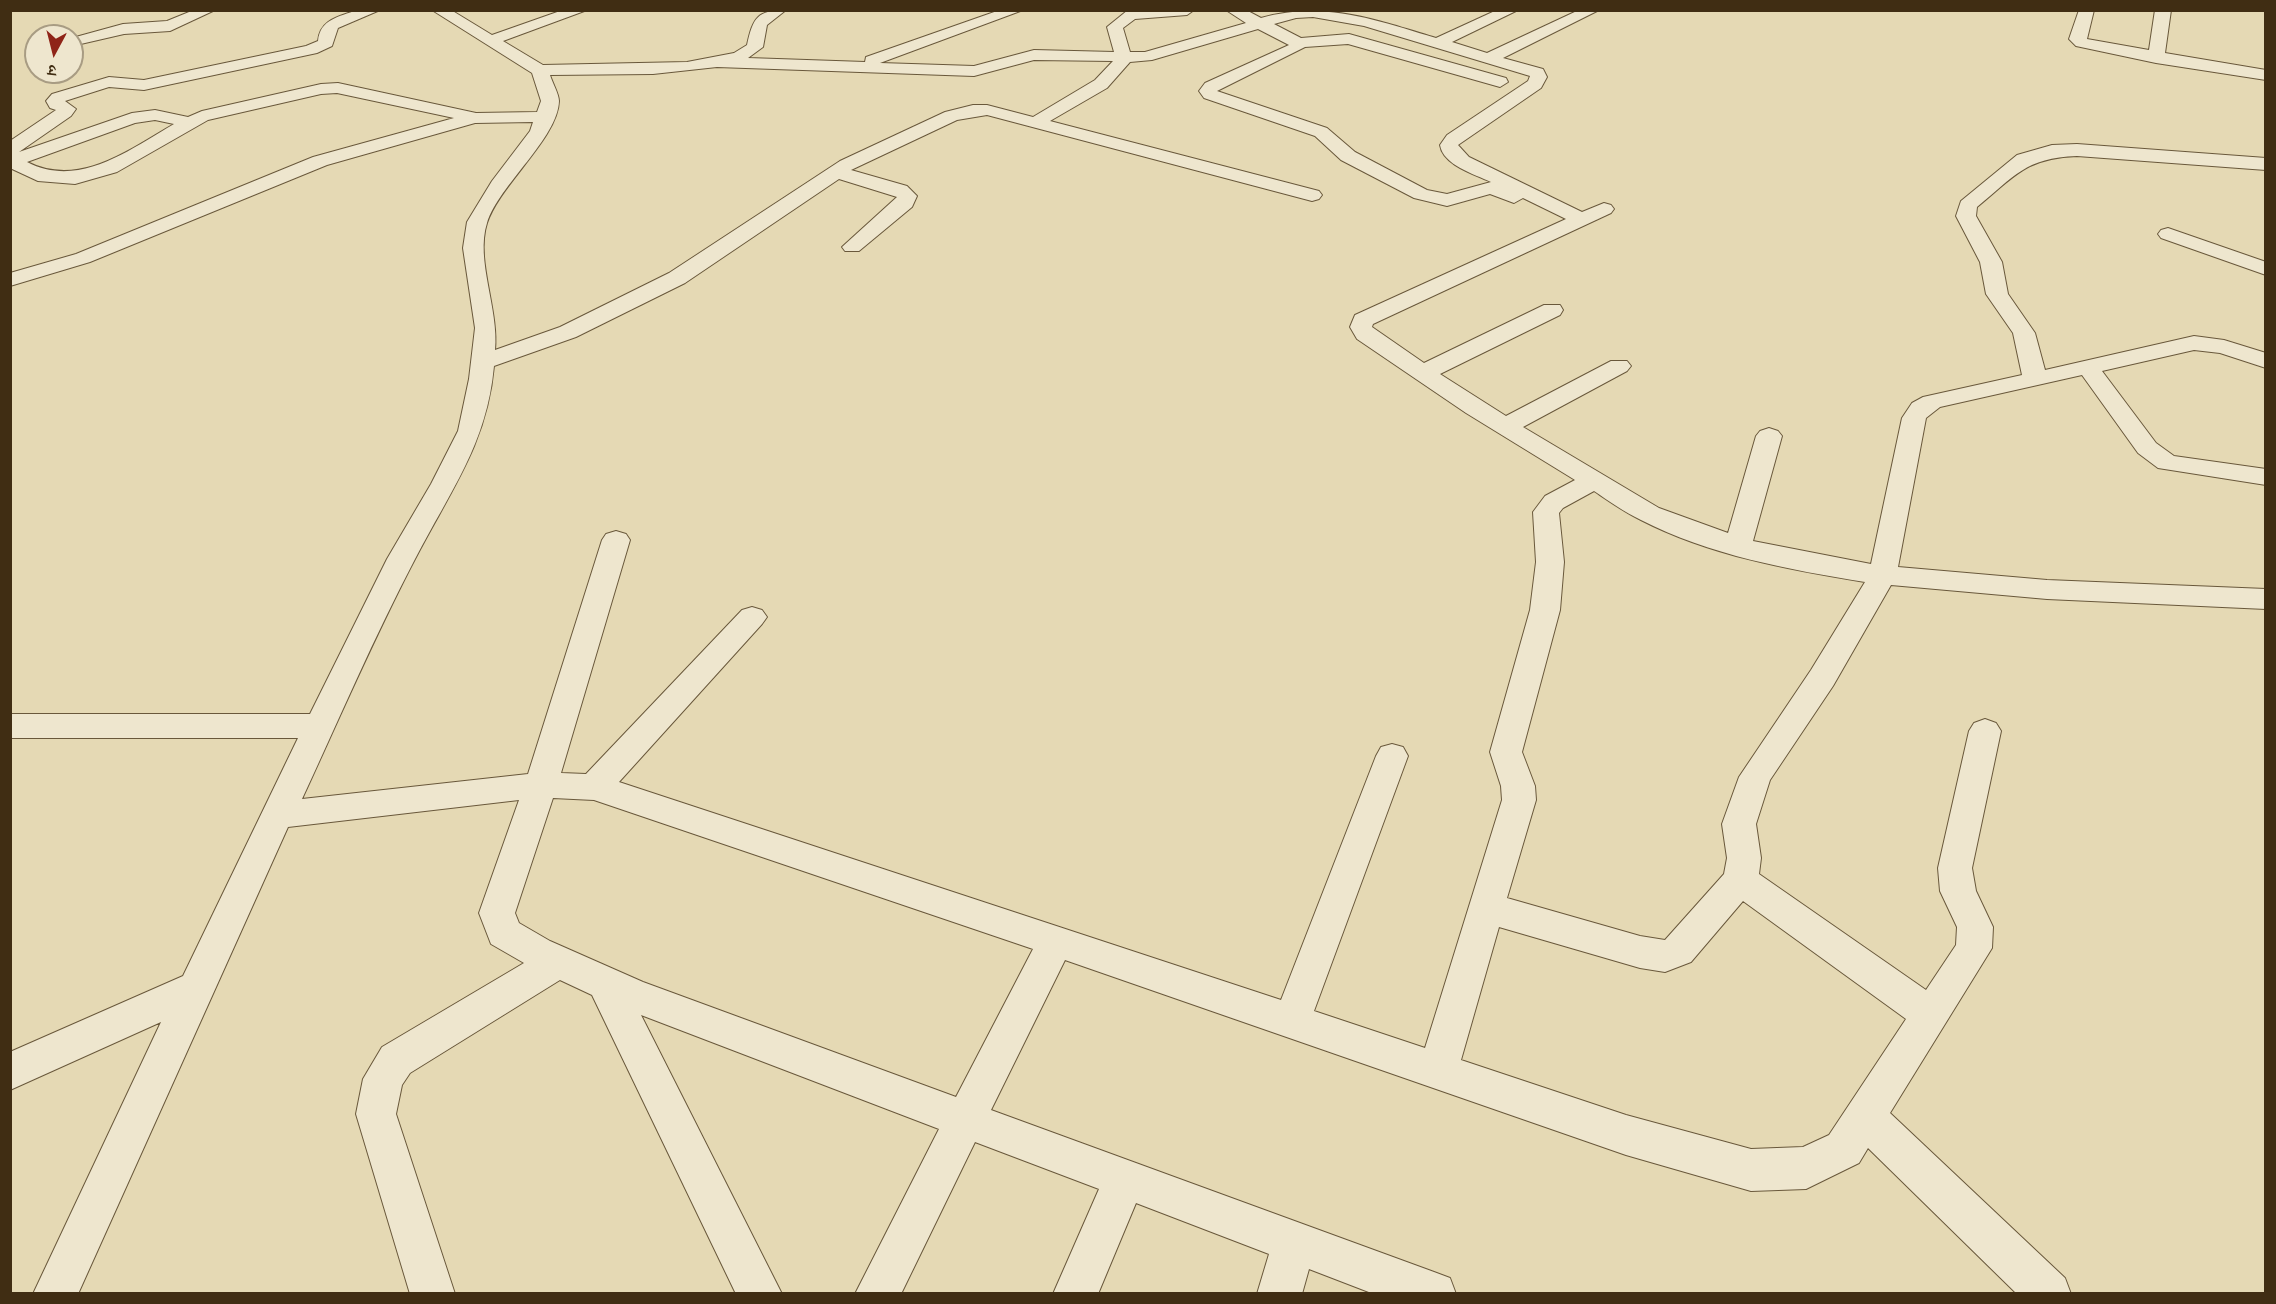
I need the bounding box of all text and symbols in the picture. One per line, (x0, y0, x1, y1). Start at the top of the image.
north arrow (24, 24, 84, 84)
text: उ (47, 60, 57, 80)

